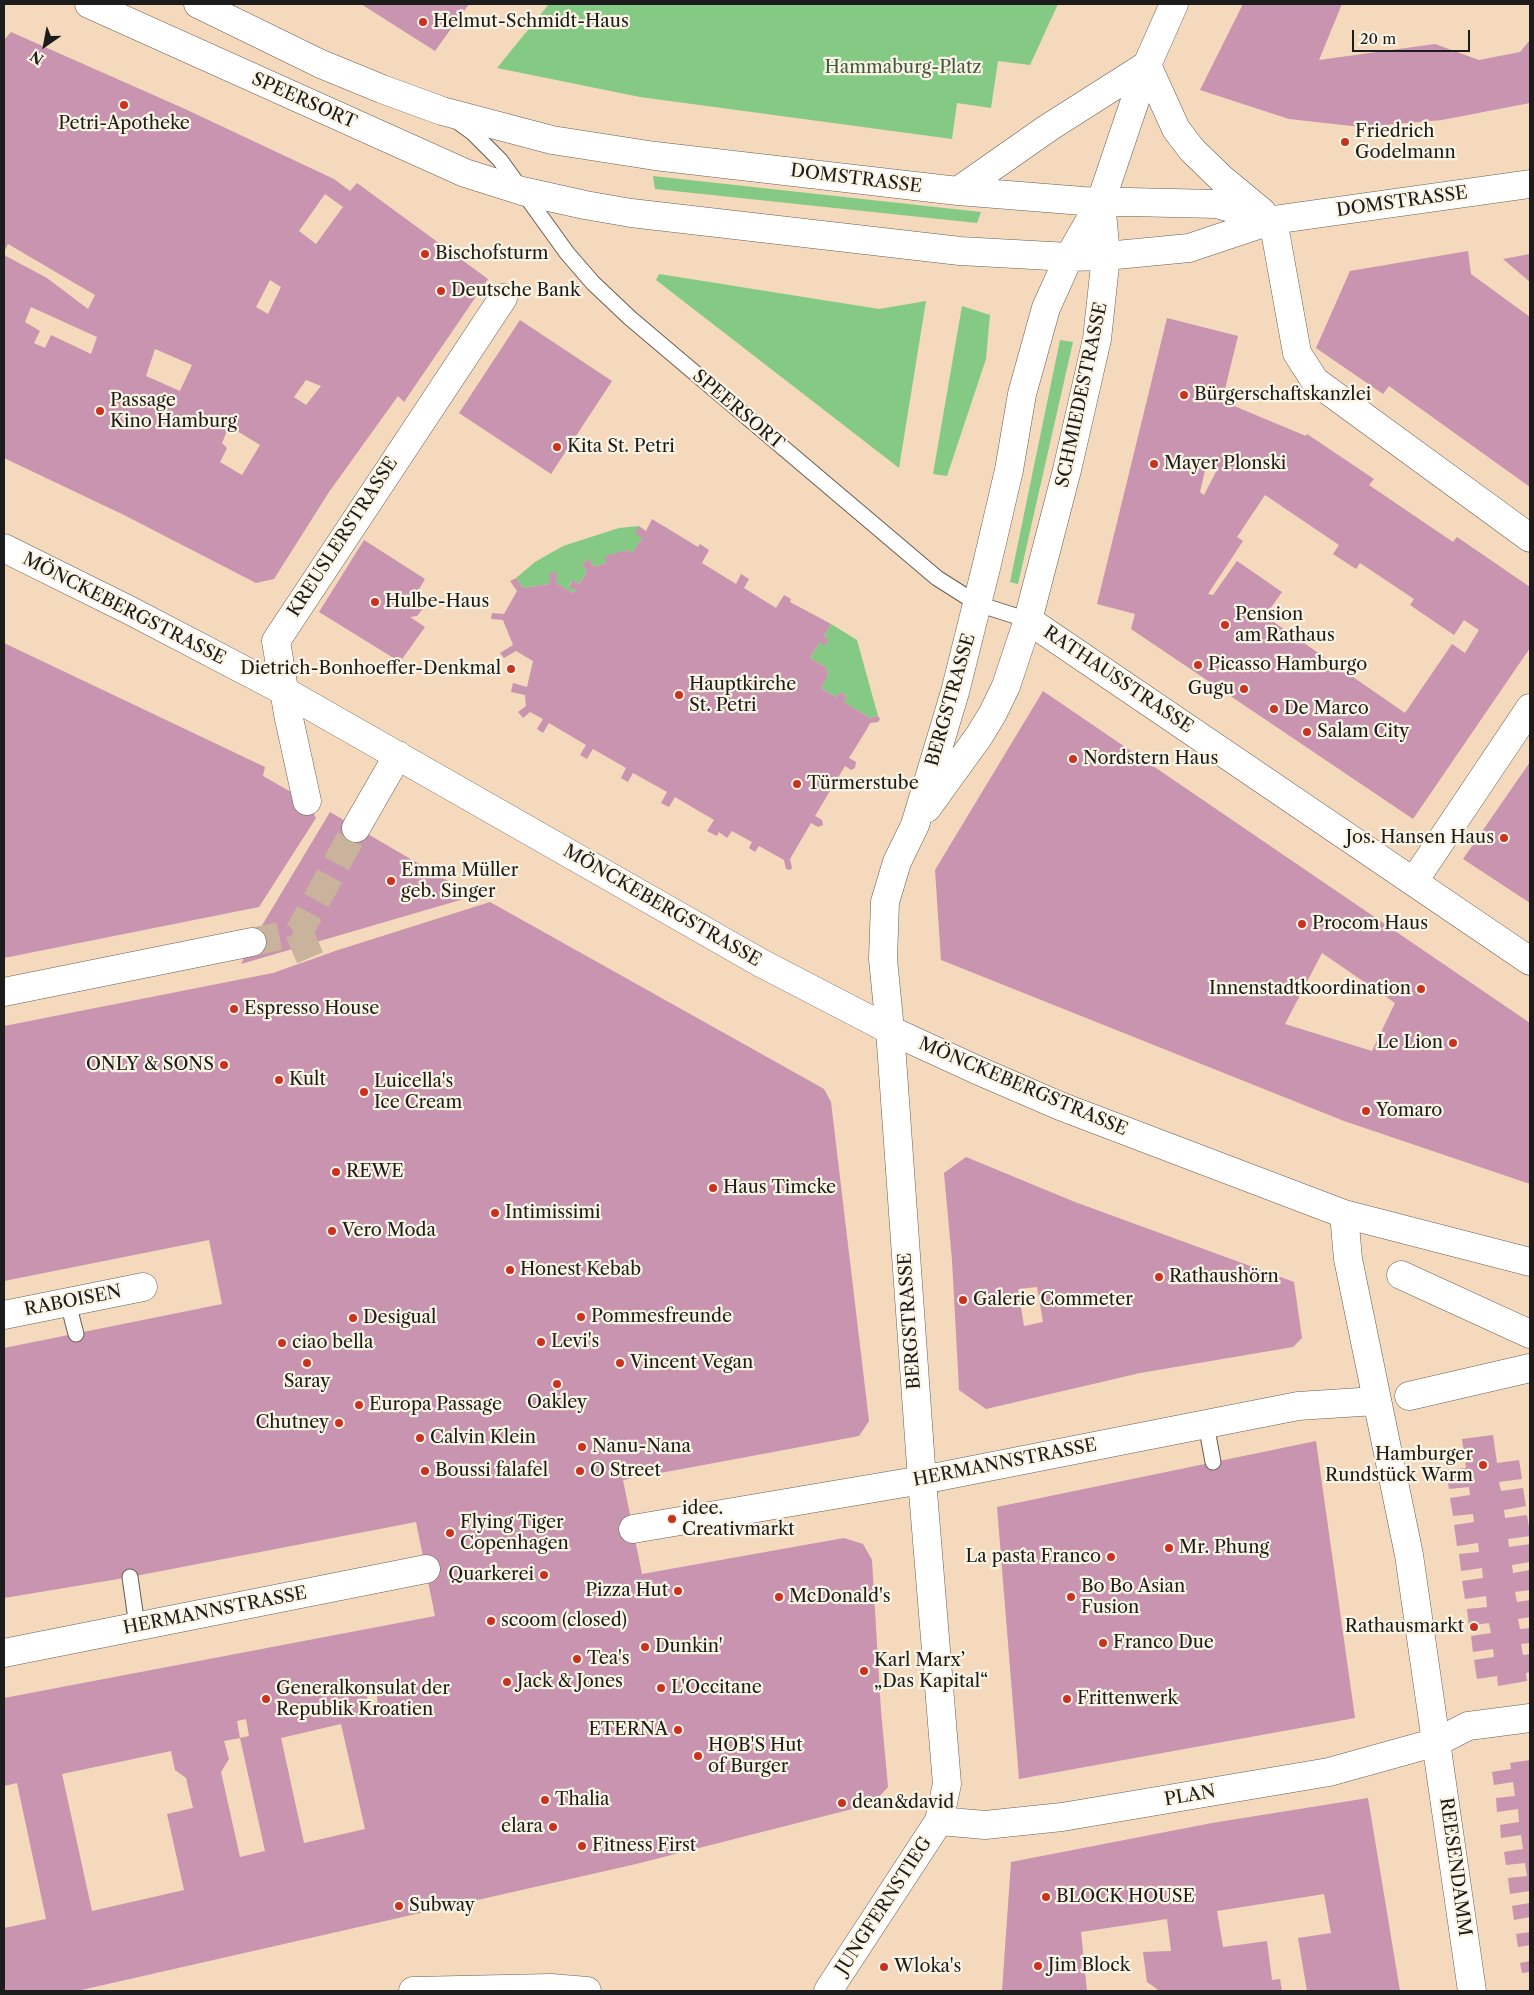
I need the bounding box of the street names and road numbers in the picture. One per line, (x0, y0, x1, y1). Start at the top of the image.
street label: SPEERSORT (248, 68, 360, 134)
street label: DOMSTRASSE (789, 160, 923, 198)
street label: DOMSTRASSE (1335, 182, 1469, 222)
street label: SCHMIEDESTRASSE (1052, 300, 1112, 490)
street label: SPEERSORT (688, 366, 788, 454)
street label: KREUSLERSTRASSE (283, 453, 403, 621)
street label: MÖNCKEBERGSTRASSE (19, 548, 229, 670)
street label: RATHAUSSTRASSE (1039, 622, 1197, 738)
street label: BERGSTRASSE (922, 631, 980, 769)
street label: MÖNCKEBERGSTRASSE (559, 840, 765, 972)
street label: MÖNCKEBERGSTRASSE (915, 1033, 1131, 1141)
street label: BERGSTRASSE (894, 1252, 926, 1390)
street label: RABOISEN (23, 1281, 123, 1321)
street label: HERMANNSTRASSE (911, 1435, 1099, 1491)
street label: HERMANNSTRASSE (121, 1583, 309, 1639)
street label: PLAN (1163, 1781, 1217, 1811)
street label: REESENDAMM (1435, 1796, 1475, 1938)
street label: JUNGFERNSTIEG (831, 1833, 937, 1979)

